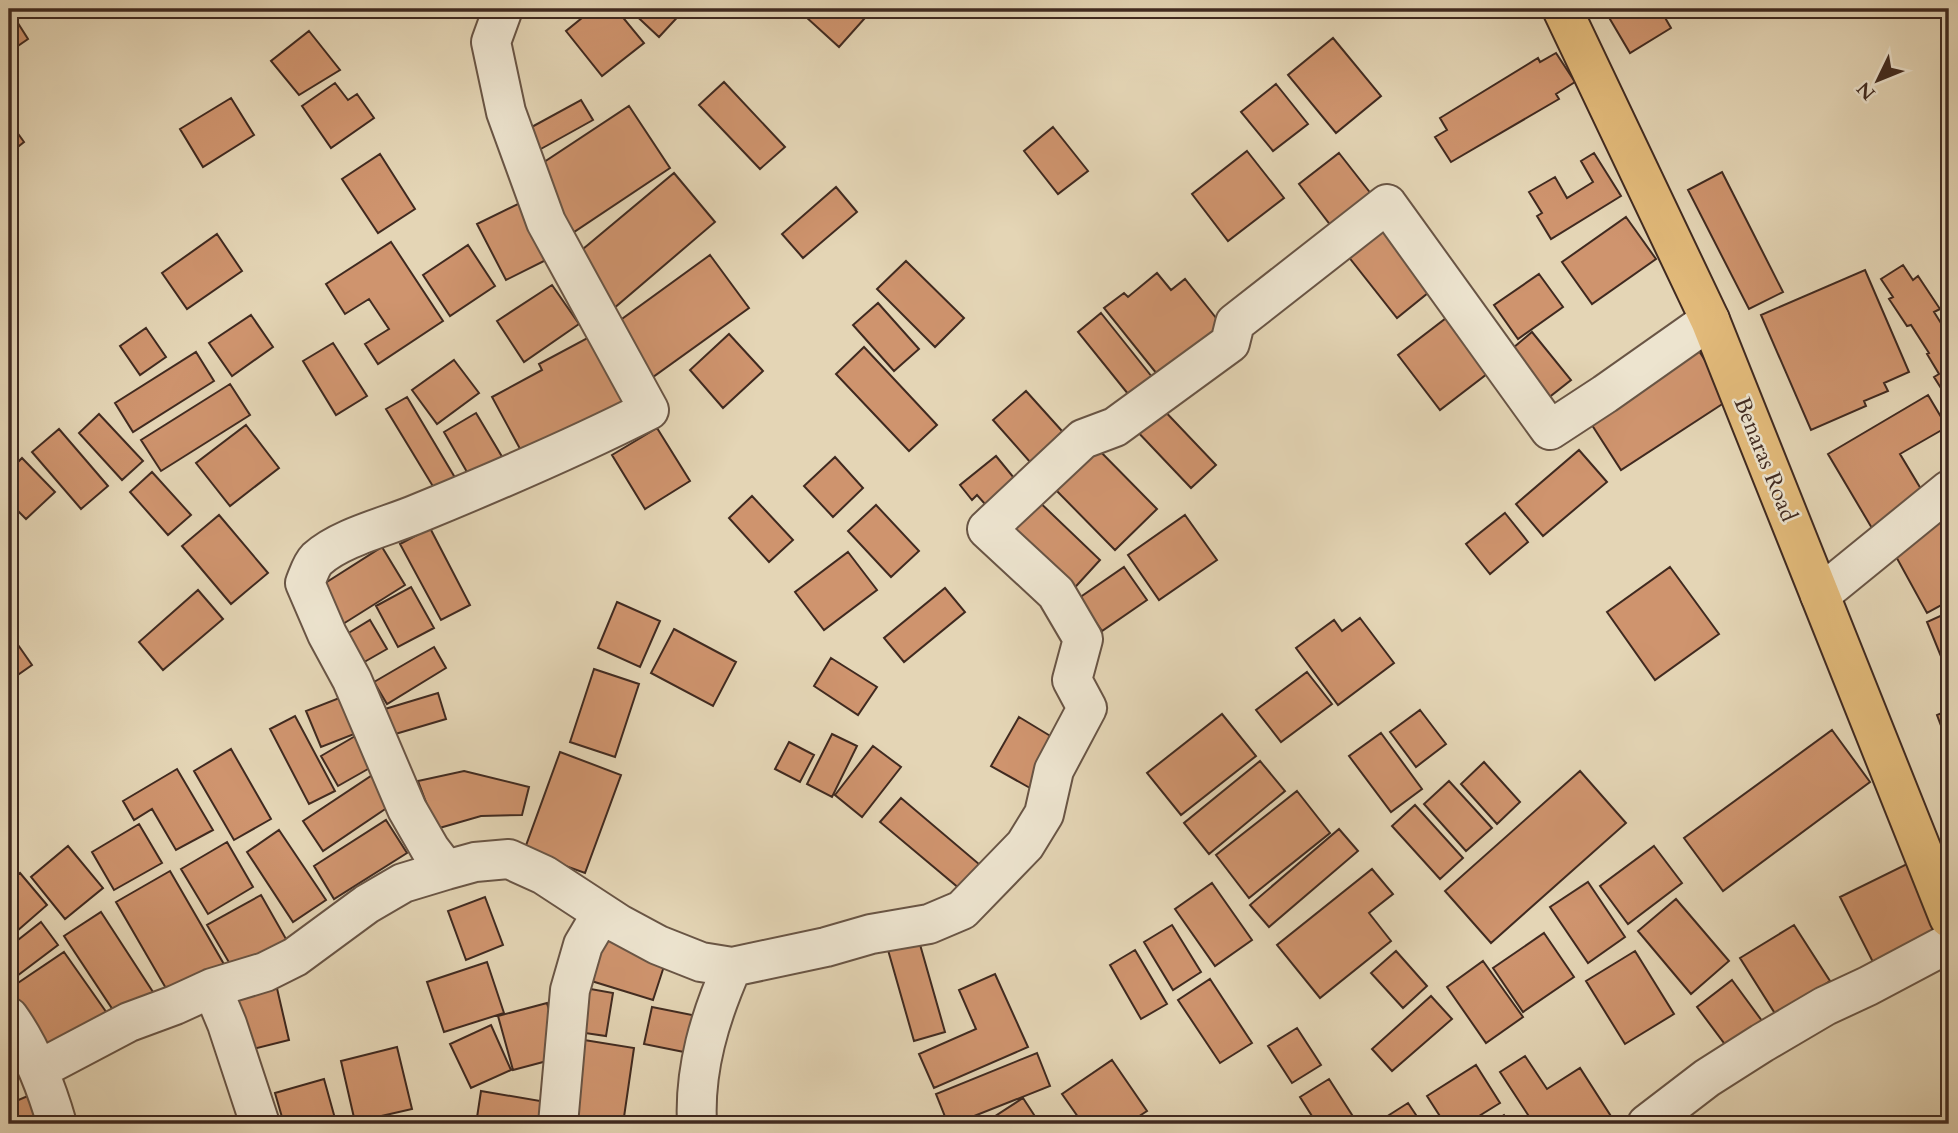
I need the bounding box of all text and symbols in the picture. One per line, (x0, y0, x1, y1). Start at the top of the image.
north arrow (1842, 46, 1912, 116)
text: N (1851, 76, 1881, 106)
street label: Benaras Road (1726, 392, 1805, 527)

